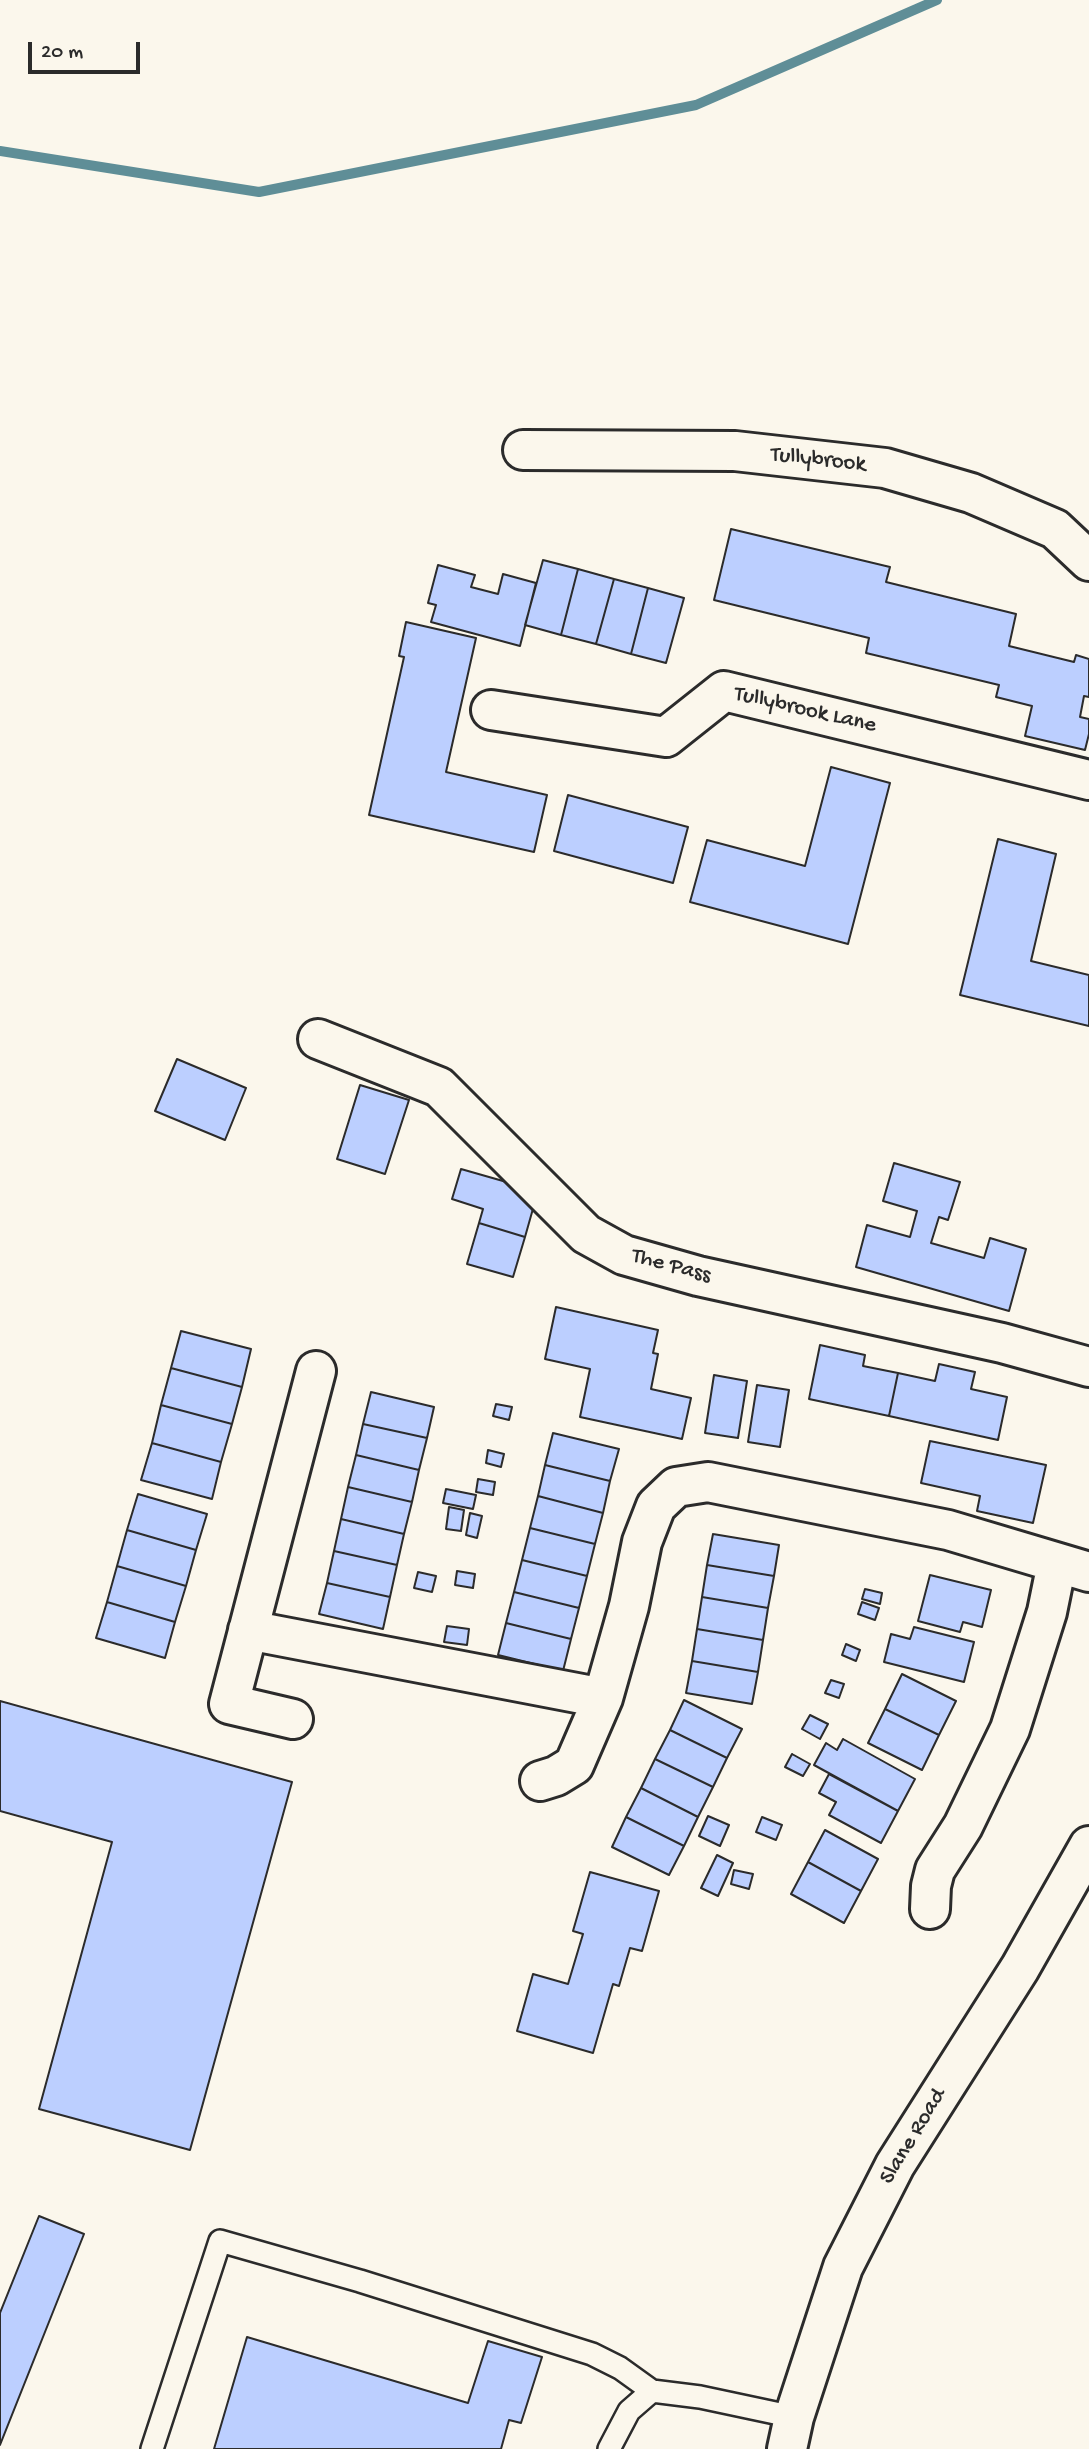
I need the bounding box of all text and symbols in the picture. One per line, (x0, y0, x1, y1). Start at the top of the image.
scale bar (32, 28, 144, 72)
text: 20 m (41, 41, 83, 66)
street label: Tullybrook (769, 442, 867, 480)
street label: Tullybrook Lane (731, 681, 879, 741)
street label: The Pass (628, 1243, 714, 1291)
street label: Slane Road (875, 2084, 953, 2190)

